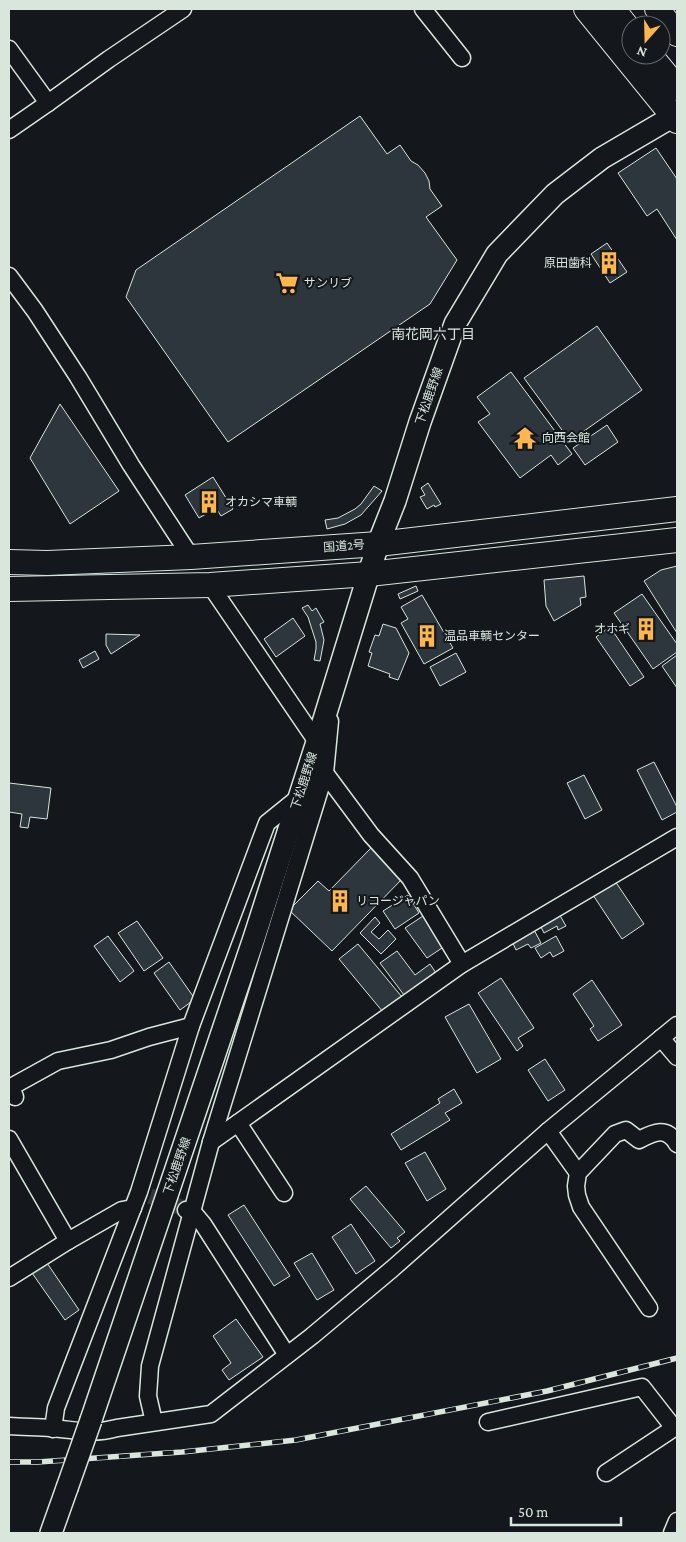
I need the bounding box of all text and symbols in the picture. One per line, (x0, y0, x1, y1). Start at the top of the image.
north arrow (621, 15, 671, 65)
text: N (634, 43, 649, 61)
building icon: 原田歯科 (596, 250, 622, 276)
place label: 原田歯科 (544, 256, 592, 270)
supermarket icon: サンリブ (274, 270, 300, 296)
place label: サンリブ (304, 276, 352, 290)
district label: 南花岡六丁目 (391, 326, 475, 342)
street label: 下松鹿野線 (413, 365, 445, 427)
temple icon: 向西会館 (512, 425, 538, 451)
place label: 向西会館 (542, 431, 590, 445)
building icon: オカシマ車輌 (196, 489, 222, 515)
place label: オカシマ車輌 (225, 495, 297, 509)
street label: 国道2号 (323, 538, 365, 554)
building icon: オホギ (633, 616, 659, 642)
place label: オホギ (594, 622, 630, 636)
building icon: 温品車輌センター (414, 623, 440, 649)
place label: 温品車輌センター (444, 629, 540, 643)
street label: 下松鹿野線 (288, 750, 320, 812)
building icon: リコージャパン (327, 888, 353, 914)
place label: リコージャパン (356, 894, 440, 908)
street label: 下松鹿野線 (161, 1135, 193, 1197)
scale bar (511, 1494, 621, 1526)
text: 50 m (518, 1504, 548, 1520)

